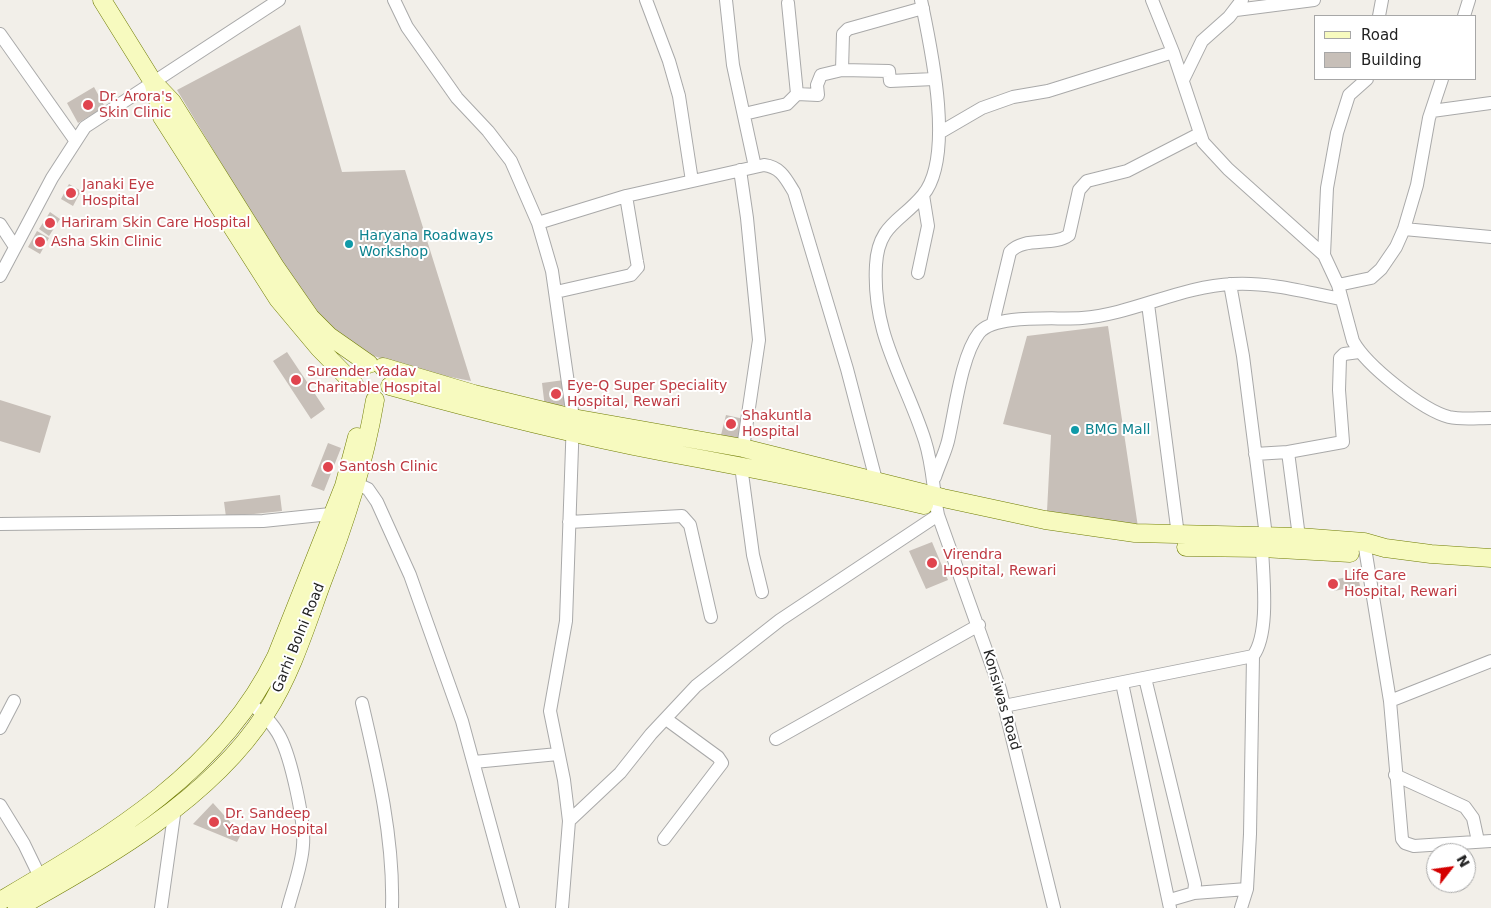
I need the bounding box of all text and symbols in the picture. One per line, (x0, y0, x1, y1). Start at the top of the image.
legend (1314, 15, 1476, 80)
text: Road (1361, 26, 1399, 44)
text: Building (1361, 51, 1422, 69)
place label: Dr. Arora's Skin Clinic (99, 89, 172, 121)
marker: Dr. Arora's Skin Clinic (81, 98, 95, 112)
place label: Janaki Eye Hospital (82, 177, 154, 210)
marker: Janaki Eye Hospital (64, 186, 78, 200)
place label: Hariram Skin Care Hospital (61, 215, 250, 231)
marker: Hariram Skin Care Hospital (43, 216, 57, 230)
place label: Haryana Roadways Workshop (359, 228, 493, 260)
place label: Asha Skin Clinic (51, 234, 162, 250)
marker: Asha Skin Clinic (33, 235, 47, 249)
marker: Haryana Roadways Workshop (343, 238, 355, 250)
place label: Surender Yadav Charitable Hospital (307, 364, 441, 397)
marker: Surender Yadav Charitable Hospital (289, 373, 303, 387)
place label: Eye-Q Super Speciality Hospital, Rewari (567, 378, 727, 411)
marker: Eye-Q Super Speciality Hospital, Rewari (549, 387, 563, 401)
place label: Shakuntla Hospital (742, 408, 812, 441)
marker: Shakuntla Hospital (724, 417, 738, 431)
place label: BMG Mall (1085, 422, 1150, 438)
marker: BMG Mall (1069, 424, 1081, 436)
place label: Santosh Clinic (339, 459, 438, 475)
marker: Santosh Clinic (321, 460, 335, 474)
place label: Virendra Hospital, Rewari (943, 547, 1056, 580)
marker: Virendra Hospital, Rewari (925, 556, 939, 570)
place label: Life Care Hospital, Rewari (1344, 568, 1457, 600)
marker: Life Care Hospital, Rewari (1326, 577, 1340, 591)
street label: Garhi Bolni Road (269, 581, 329, 695)
street label: Konsiwas Road (979, 648, 1023, 752)
place label: Dr. Sandeep Yadav Hospital (225, 806, 328, 839)
marker: Dr. Sandeep Yadav Hospital (207, 815, 221, 829)
north arrow (1426, 843, 1476, 893)
text: N (1453, 852, 1473, 870)

